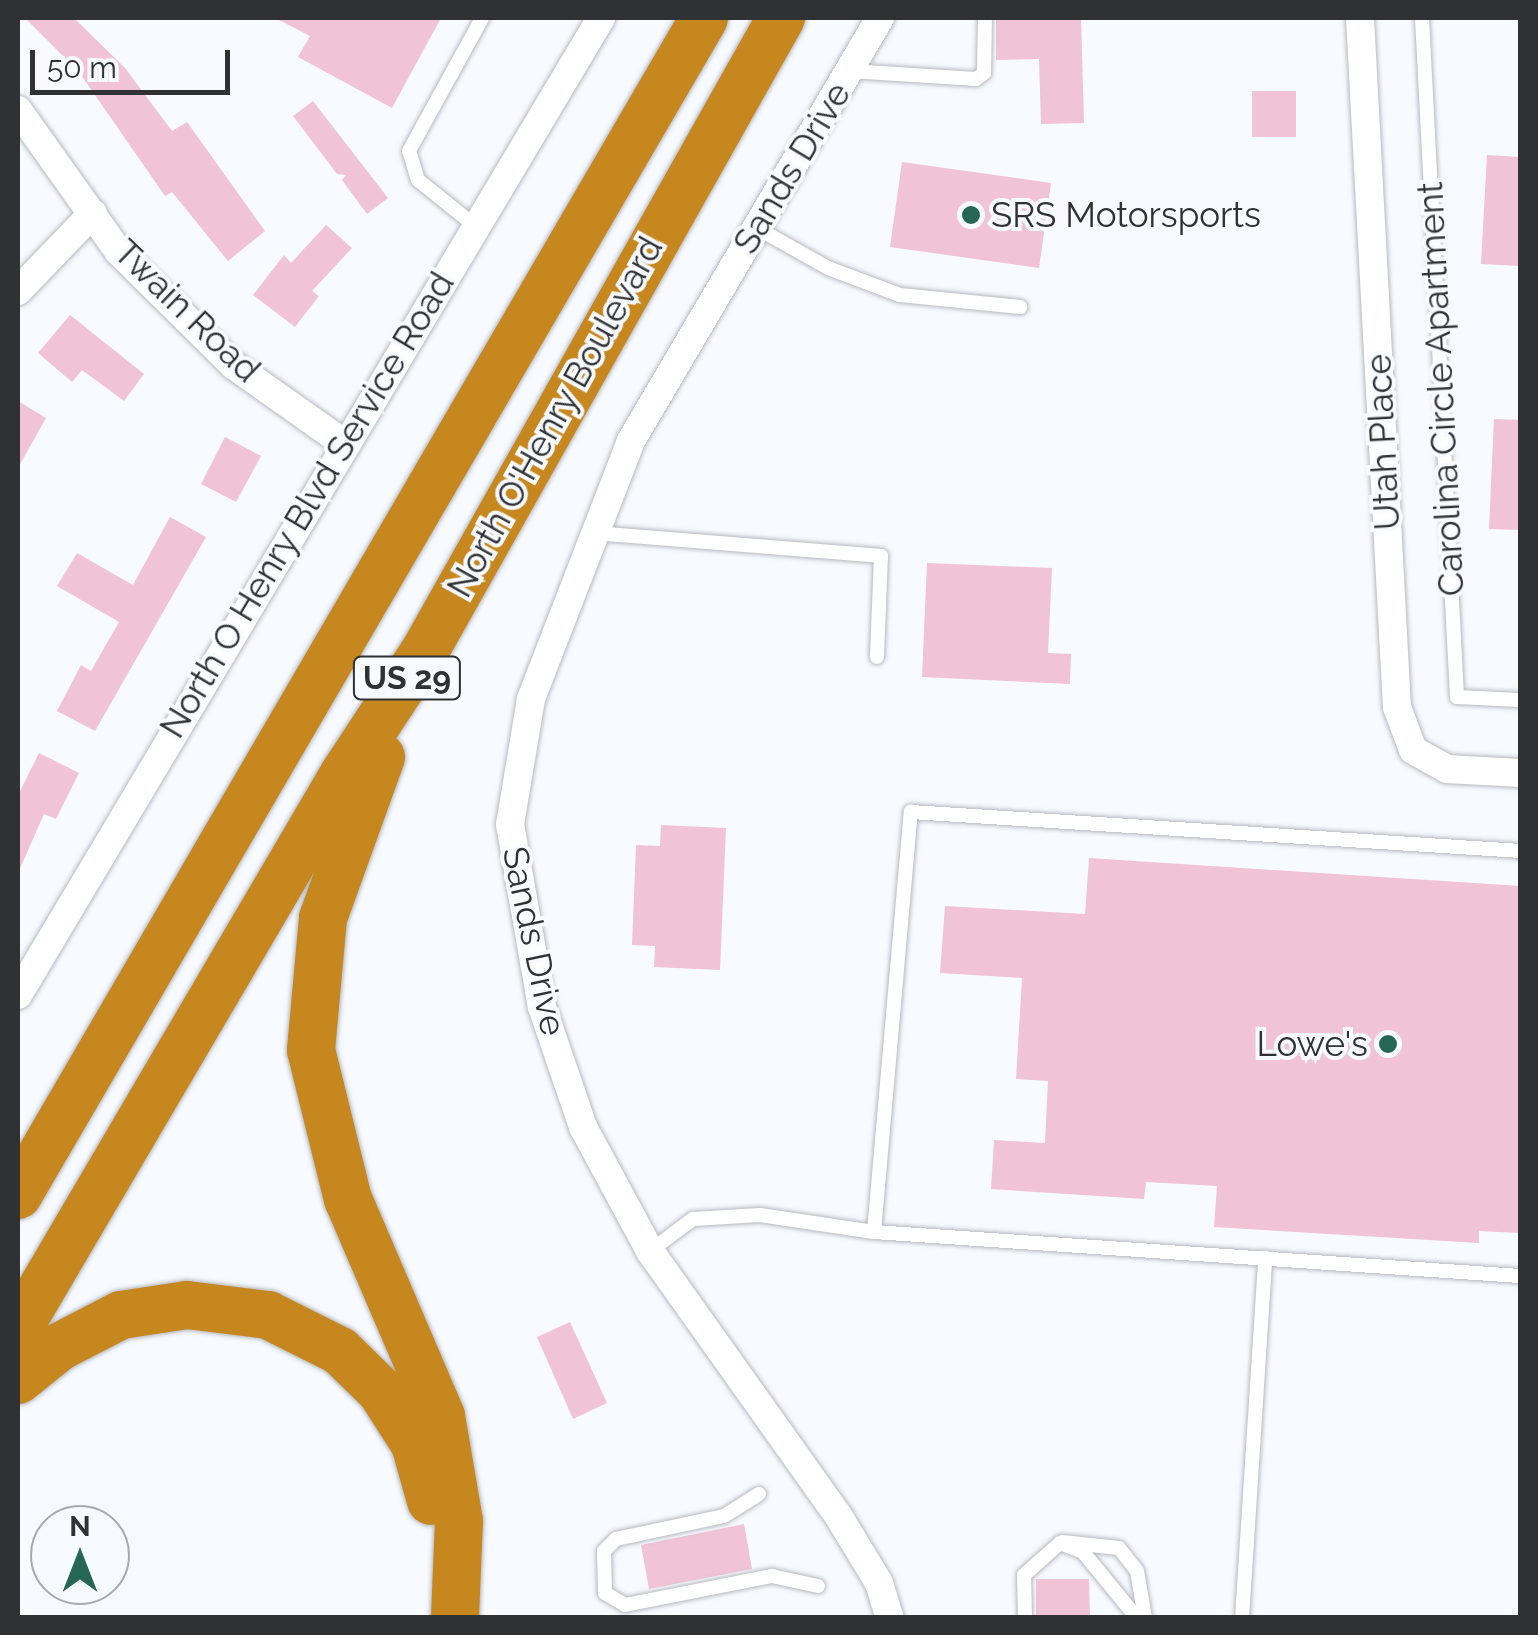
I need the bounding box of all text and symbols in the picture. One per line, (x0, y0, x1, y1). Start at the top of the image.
scale bar (35, 30, 235, 92)
text: 50 m (47, 50, 117, 85)
street label: Sands Drive (725, 75, 859, 261)
street label: Carolina Circle Apartment (1409, 180, 1473, 598)
place label: SRS Motorsports (991, 194, 1261, 236)
marker: SRS Motorsports (960, 204, 982, 226)
street label: North O'Henry Boulevard (438, 229, 672, 605)
street label: Twain Road (105, 231, 269, 391)
street label: North O Henry Blvd Service Road (151, 264, 463, 746)
street label: Utah Place (1357, 353, 1409, 531)
road number: US 29 (352, 651, 462, 705)
street label: Sands Drive (494, 843, 574, 1039)
place label: Lowe's (1256, 1023, 1368, 1065)
marker: Lowe's (1377, 1033, 1399, 1055)
north arrow (30, 1505, 130, 1605)
text: N (69, 1510, 91, 1543)

